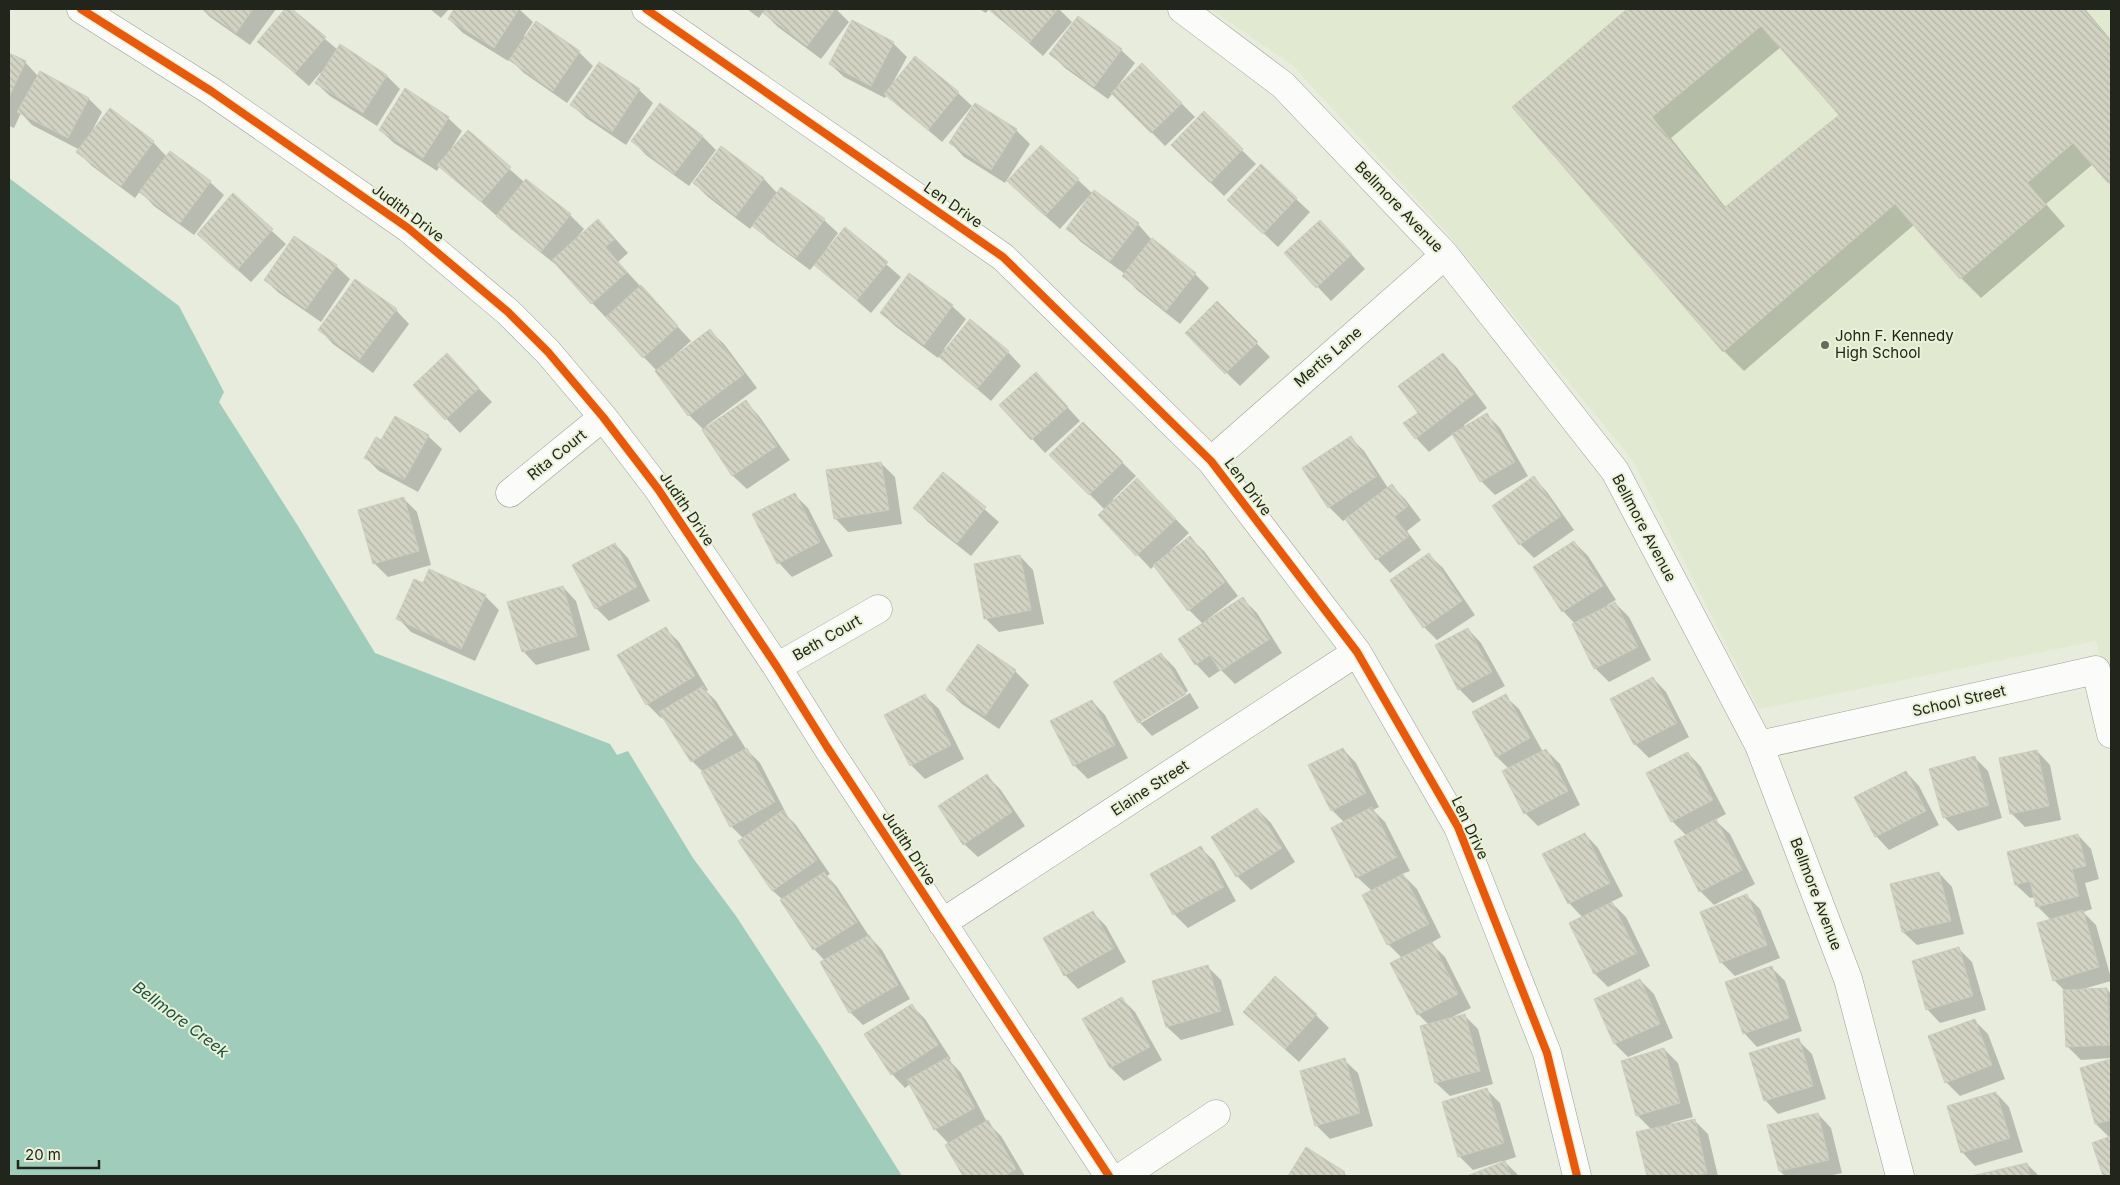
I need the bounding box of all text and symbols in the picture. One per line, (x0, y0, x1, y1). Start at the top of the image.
street label: Bellmore Avenue (1351, 157, 1448, 256)
street label: Len Drive (920, 177, 986, 232)
street label: Judith Drive (368, 179, 448, 246)
street label: Mertis Lane (1290, 322, 1365, 391)
place label: John F. Kennedy High School (1835, 326, 1954, 362)
marker: John F. Kennedy High School (1819, 339, 1831, 351)
street label: Rita Court (523, 425, 590, 484)
street label: Len Drive (1220, 454, 1276, 519)
street label: Judith Drive (656, 468, 719, 549)
street label: Bellmore Avenue (1608, 471, 1681, 585)
street label: Beth Court (789, 610, 865, 665)
street label: School Street (1910, 681, 2008, 720)
street label: Elaine Street (1107, 755, 1192, 820)
street label: Len Drive (1448, 793, 1493, 862)
street label: Judith Drive (878, 807, 941, 889)
street label: Bellmore Avenue (1786, 835, 1847, 953)
water label: Bellmore Creek (129, 976, 233, 1062)
scale bar (18, 1138, 99, 1170)
text: 20 m (25, 1145, 61, 1164)

